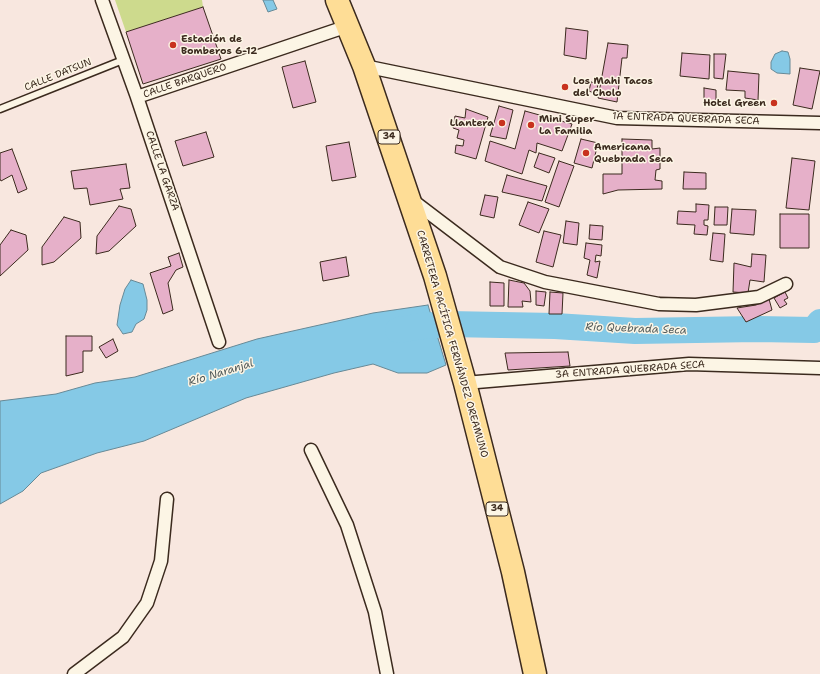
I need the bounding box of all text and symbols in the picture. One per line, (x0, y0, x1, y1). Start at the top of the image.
place label: Estación de Bomberos 6-12 (181, 33, 257, 56)
marker: Estación de Bomberos 6-12 (168, 40, 178, 50)
street label: CALLE DATSUN (23, 56, 93, 94)
street label: CALLE BARQUERO (142, 61, 228, 101)
place label: Los Mahi Tacos del Cholo (573, 75, 653, 98)
marker: Los Mahi Tacos del Cholo (560, 82, 570, 92)
place label: Hotel Green (703, 97, 766, 109)
marker: Hotel Green (769, 98, 779, 108)
street label: 1A ENTRADA QUEBRADA SECA (612, 110, 760, 128)
place label: Mini Super La Familia (539, 113, 595, 136)
place label: Llantera (450, 117, 494, 129)
marker: Llantera (497, 118, 507, 128)
marker: Mini Super La Familia (526, 120, 536, 130)
street label: CALLE LA GARZA (143, 129, 181, 213)
road number: 34 (378, 130, 400, 144)
place label: Americana Quebrada Seca (594, 141, 673, 164)
marker: Americana Quebrada Seca (581, 148, 591, 158)
street label: CARRETERA PACÍFICA FERNÁNDEZ OREAMUNO (414, 229, 490, 459)
water label: Río Quebrada Seca (585, 321, 687, 337)
water label: Río Naranjal (187, 357, 255, 389)
street label: 3A ENTRADA QUEBRADA SECA (555, 359, 705, 381)
road number: 34 (486, 502, 508, 516)

